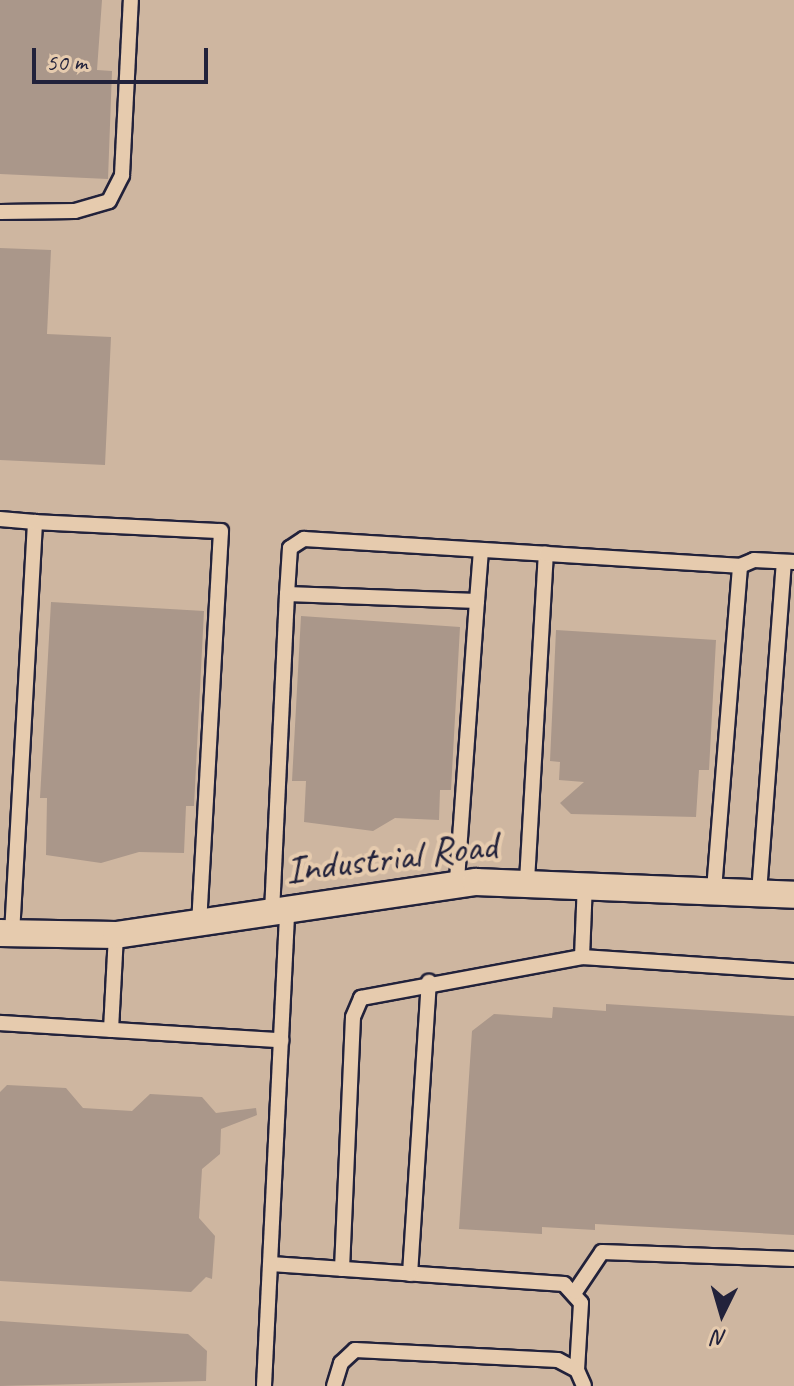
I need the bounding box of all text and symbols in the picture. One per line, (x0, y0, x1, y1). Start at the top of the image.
scale bar (36, 32, 212, 82)
text: 50 m (46, 47, 87, 77)
street label: Industrial Road (283, 820, 499, 894)
north arrow (682, 1274, 762, 1354)
text: N (712, 1323, 728, 1352)

